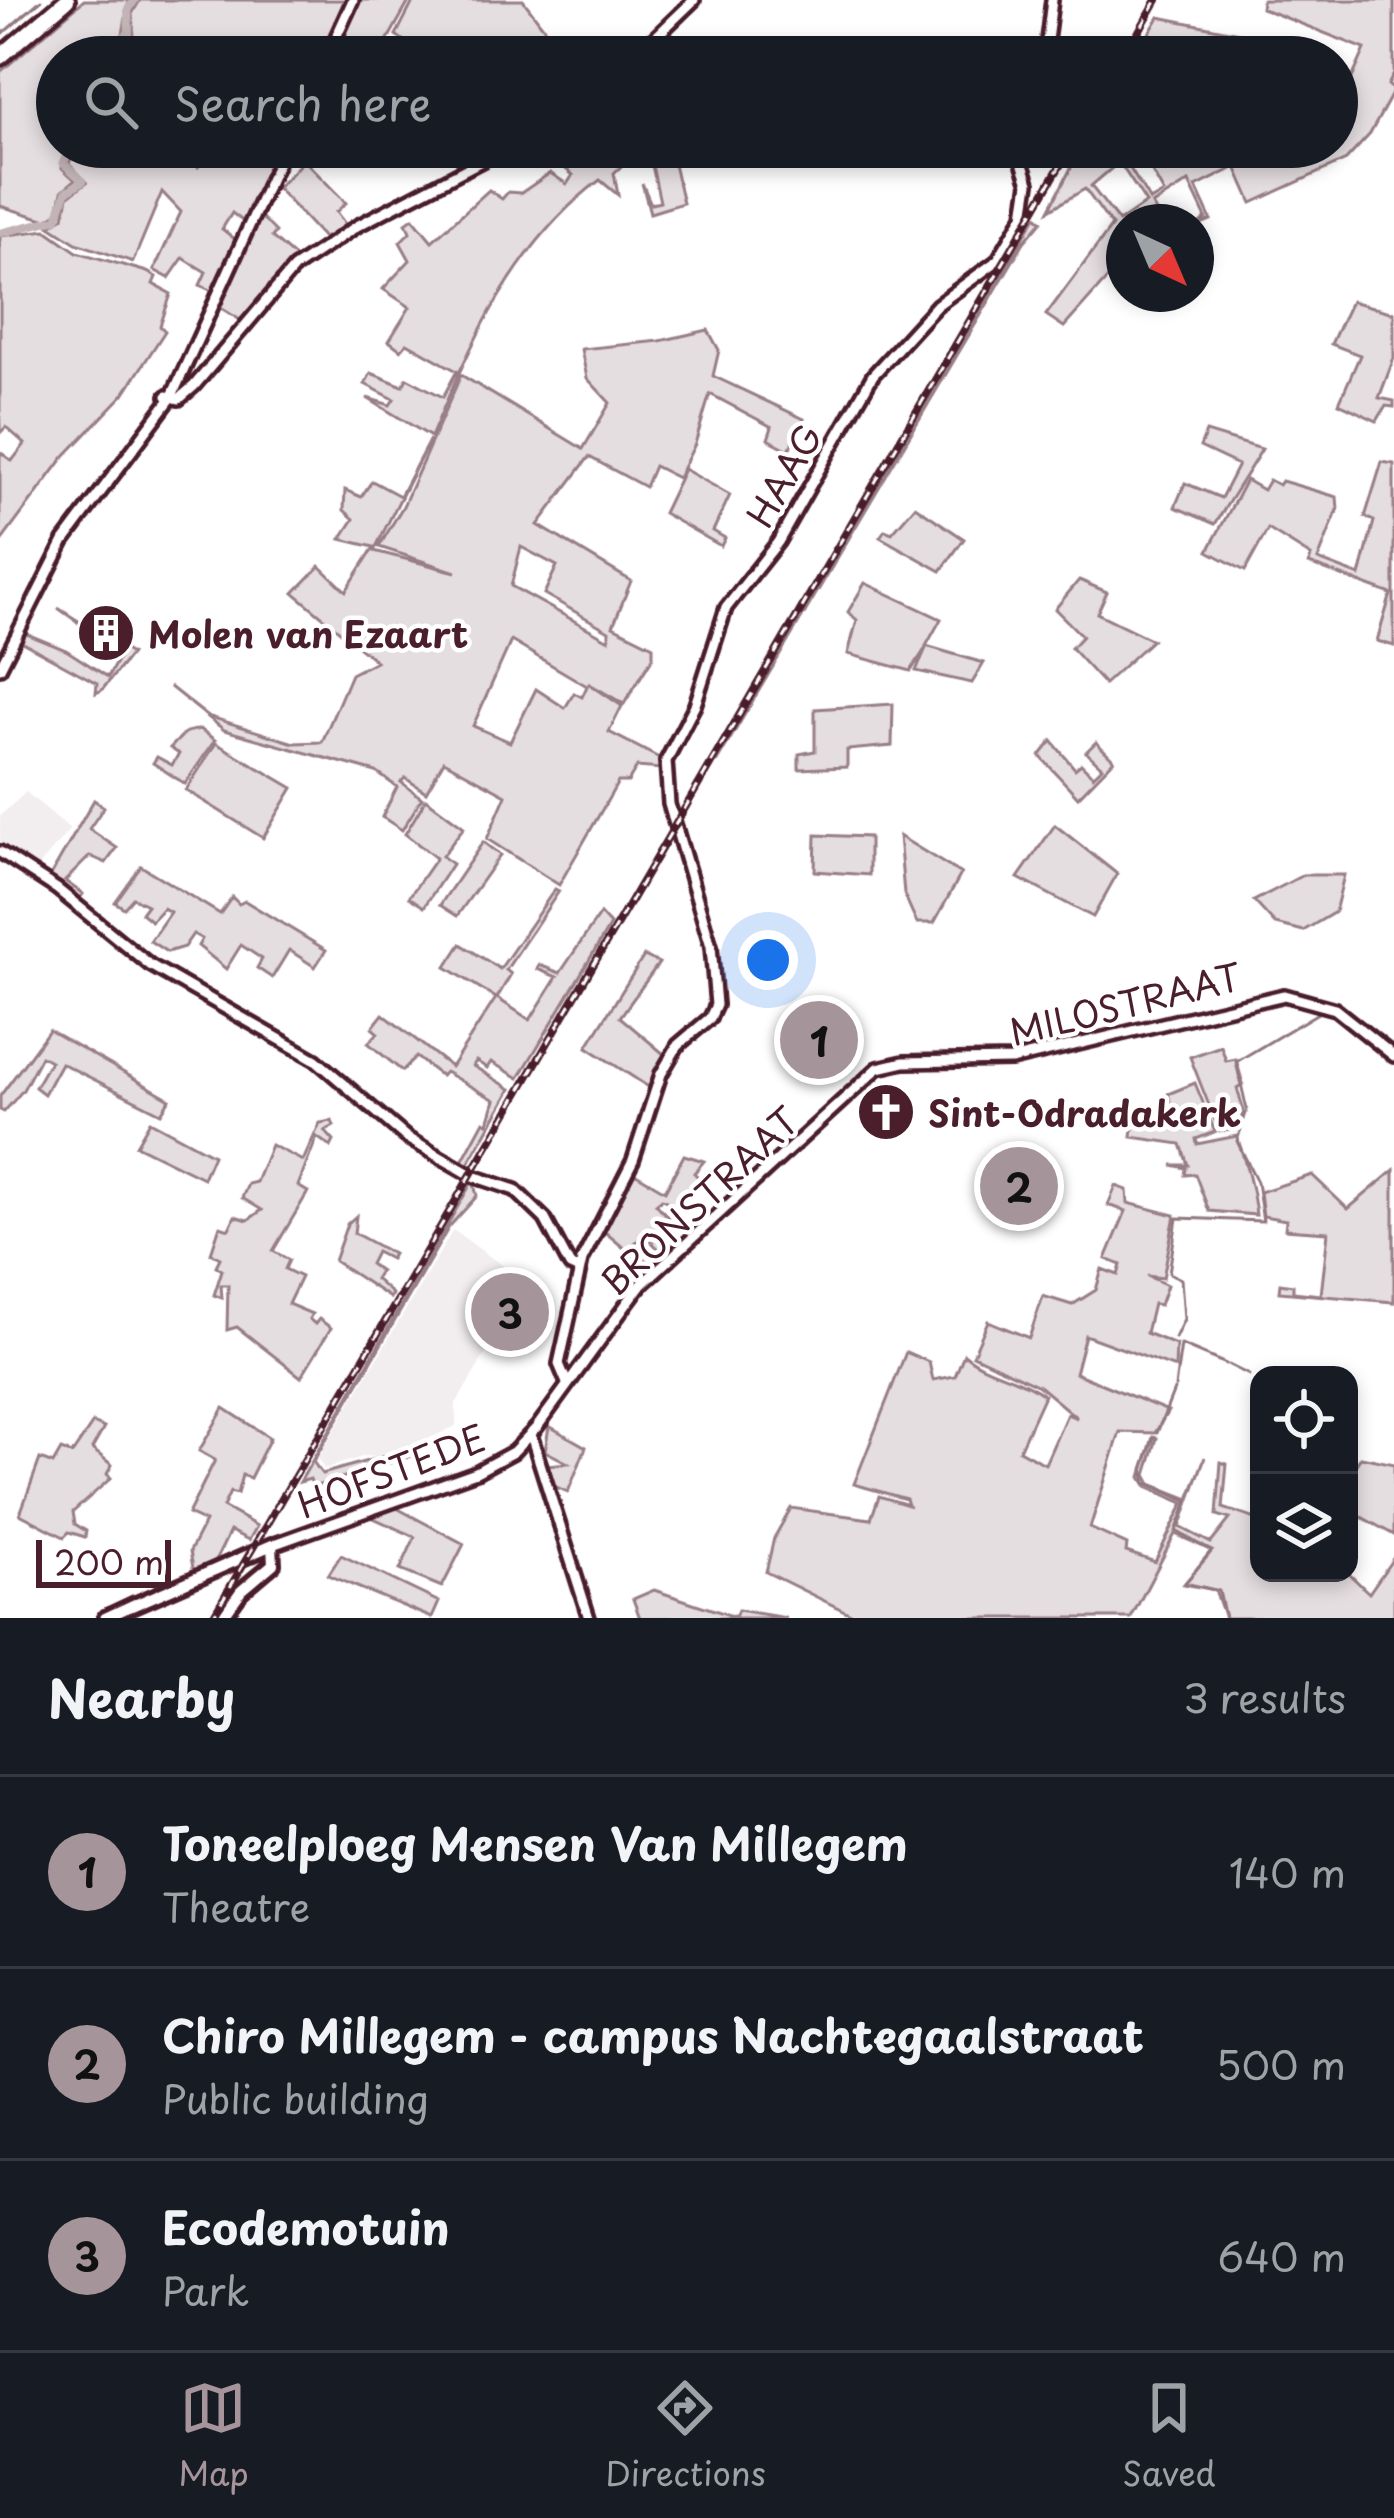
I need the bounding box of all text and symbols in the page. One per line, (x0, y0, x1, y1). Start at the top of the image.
search box (36, 36, 1358, 168)
text: Search here (174, 68, 431, 136)
icon: search (78, 69, 144, 135)
north arrow (1106, 204, 1214, 312)
street label: HAAG (732, 413, 834, 537)
building icon: Molen van Ezaart (75, 602, 137, 664)
place label: Molen van Ezaart (148, 606, 468, 660)
your location (738, 930, 798, 990)
street label: MILOSTRAAT (1004, 948, 1247, 1058)
pin: 1 (780, 995, 858, 1085)
church icon: Sint-Odradakerk (855, 1081, 917, 1143)
place label: Sint-Odradakerk (928, 1085, 1241, 1139)
street label: BRONSTRAAT (588, 1094, 810, 1306)
pin: 2 (980, 1141, 1058, 1231)
pin: 3 (471, 1267, 549, 1357)
map controls (1250, 1366, 1358, 1582)
button: locate (1250, 1366, 1358, 1474)
street label: HOFSTEDE (289, 1409, 493, 1531)
button: layers (1250, 1474, 1358, 1582)
scale bar (36, 1534, 171, 1587)
text: 200 m (54, 1536, 164, 1586)
text: Nearby (48, 1658, 235, 1735)
text: 3 results (1183, 1667, 1346, 1726)
text: Toneelploeg Mensen Van Millegem (162, 1808, 908, 1876)
text: 1 (78, 1842, 96, 1901)
text: 140 m (1229, 1842, 1346, 1901)
text: Theatre (162, 1876, 310, 1935)
text: Chiro Millegem - campus Nachtegaalstraat (162, 2000, 1144, 2068)
text: 2 (73, 2034, 101, 2093)
text: 500 m (1216, 2034, 1346, 2093)
text: Public building (162, 2068, 429, 2127)
text: Ecodemotuin (162, 2192, 450, 2260)
text: 3 (74, 2226, 100, 2285)
text: 640 m (1218, 2226, 1346, 2285)
text: Park (162, 2260, 249, 2319)
tab: Map (178, 2375, 249, 2497)
tab: Directions (605, 2375, 766, 2497)
tab: Saved (1122, 2375, 1216, 2497)

